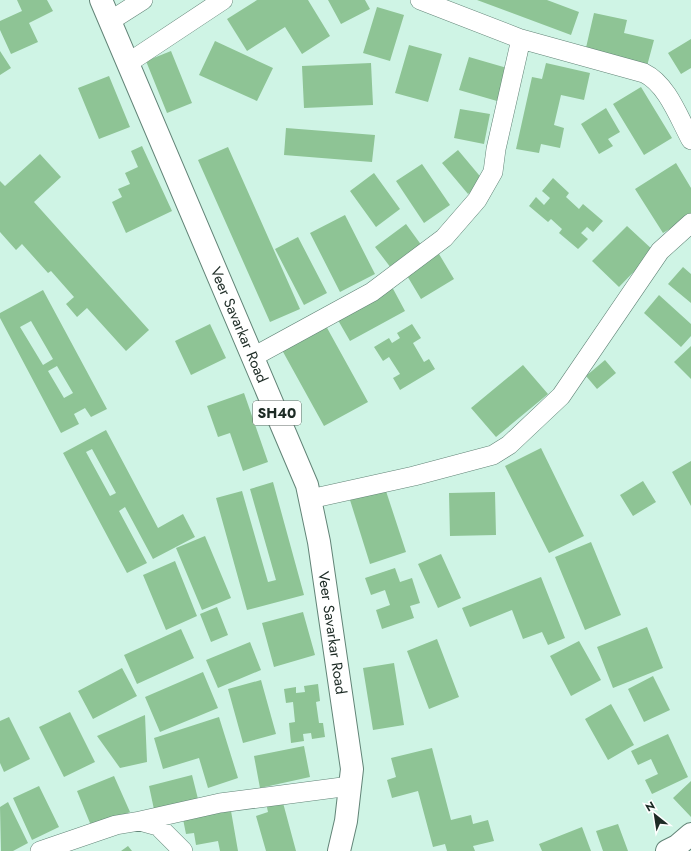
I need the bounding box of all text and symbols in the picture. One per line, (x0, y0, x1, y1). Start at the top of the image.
street label: Veer Savarkar Road (205, 263, 273, 386)
road number: SH40 (253, 401, 301, 425)
street label: Veer Savarkar Road (312, 570, 352, 696)
north arrow (635, 795, 675, 835)
text: N (642, 797, 658, 815)

